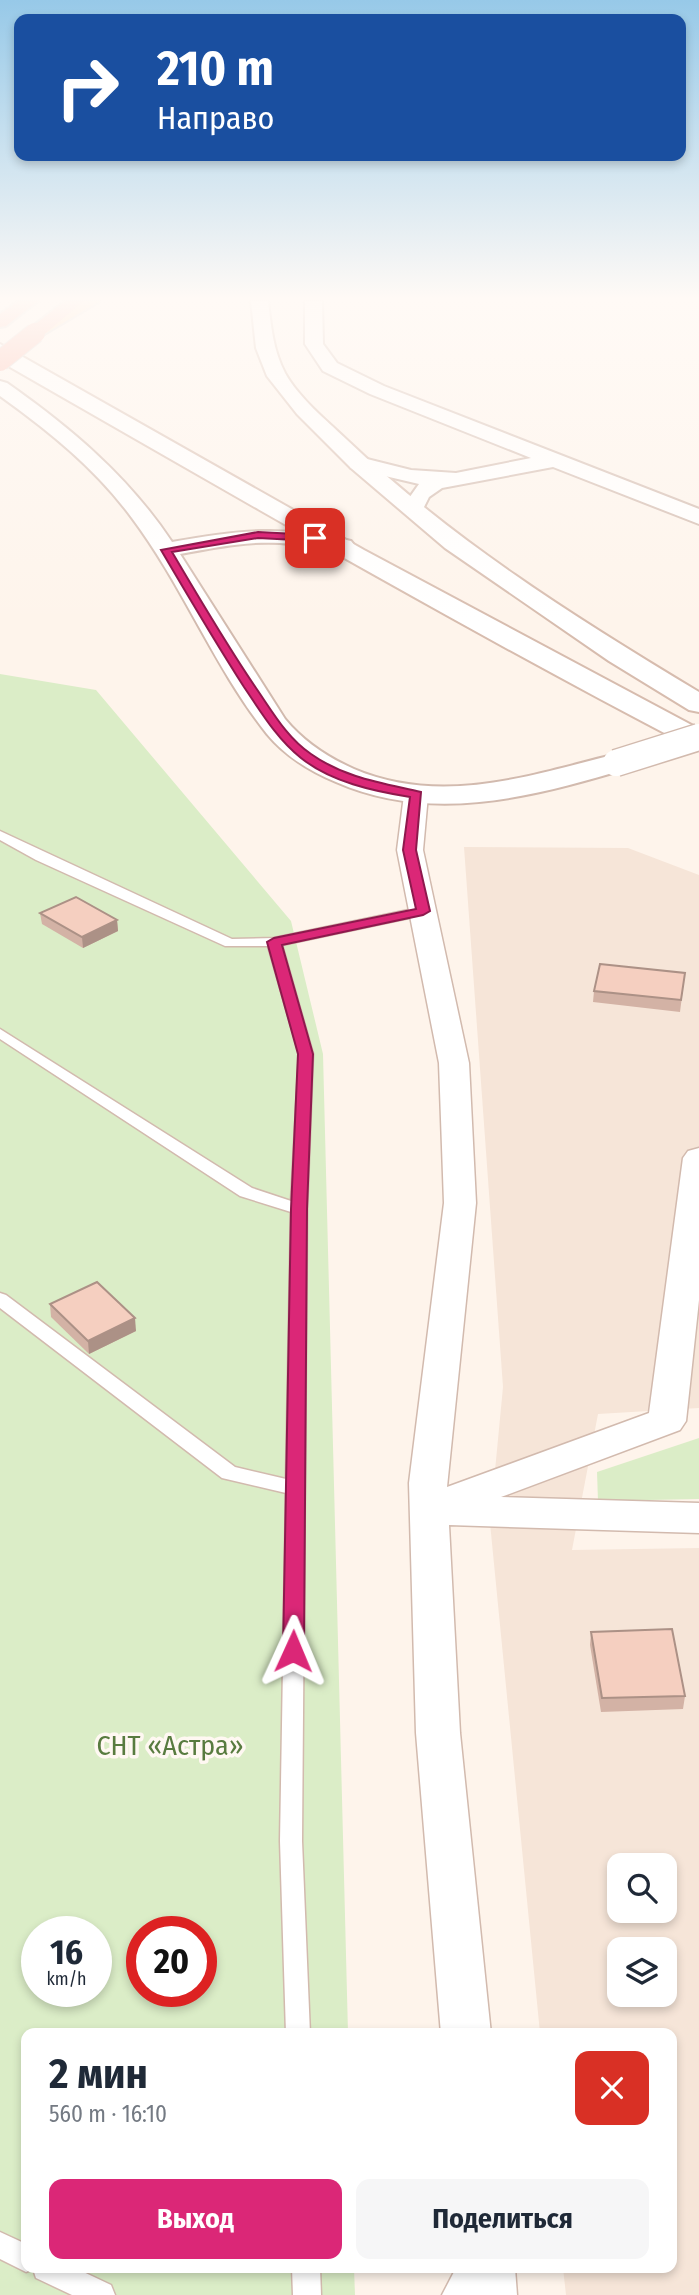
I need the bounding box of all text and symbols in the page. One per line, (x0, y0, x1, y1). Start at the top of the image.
text: 210 m (157, 39, 274, 98)
icon: right (42, 42, 133, 133)
text: Направо (157, 99, 274, 137)
pin (285, 508, 345, 568)
icon: arrive (296, 519, 334, 557)
position arrow (256, 1614, 330, 1688)
park label: СНТ «Астра» (96, 1729, 244, 1762)
map controls (607, 1853, 677, 2007)
button: search (607, 1853, 677, 1923)
speed limit sign: 20 (126, 1916, 217, 2007)
text: 16 (50, 1931, 83, 1973)
button: layers (607, 1937, 677, 2007)
text: km/h (46, 1968, 87, 1990)
text: 2 мин (49, 2049, 148, 2099)
button: close (575, 2051, 649, 2125)
text: 560 m · 16:10 (49, 2100, 167, 2128)
button: Выход (49, 2179, 342, 2259)
button: Поделиться (356, 2179, 649, 2259)

